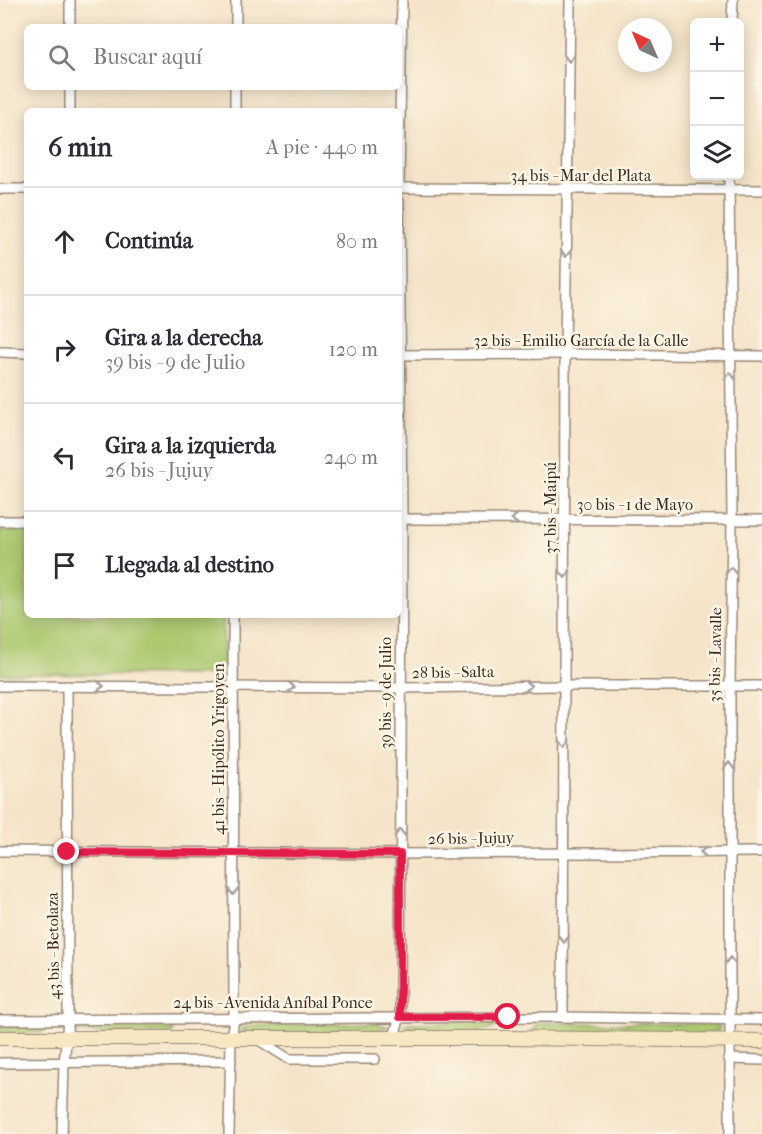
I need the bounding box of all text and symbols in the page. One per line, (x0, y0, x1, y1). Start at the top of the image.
north arrow (618, 18, 672, 72)
map controls (690, 18, 744, 180)
button: + (690, 18, 744, 72)
search box (24, 24, 402, 90)
icon: search (45, 41, 78, 74)
text: Buscar aquí (93, 44, 202, 70)
one-way arrow (563, 54, 575, 63)
button: − (690, 72, 744, 126)
button: layers (690, 126, 744, 180)
text: 6 min (48, 132, 112, 163)
text: A pie · 440 m (266, 136, 378, 159)
street label: 34 bis - Mar del Plata (511, 166, 652, 185)
icon: ahead (48, 225, 81, 258)
text: Continúa (105, 228, 193, 254)
text: 80 m (336, 230, 378, 253)
one-way arrow (560, 249, 572, 258)
text: Gira a la derecha (105, 325, 262, 351)
street label: 32 bis - Emilio García de la Calle (474, 331, 688, 350)
icon: right (48, 333, 81, 366)
text: 120 m (329, 338, 378, 361)
text: 39 bis - 9 de Julio (105, 351, 245, 374)
one-way arrow (724, 371, 736, 380)
text: Gira a la izquierda (105, 433, 276, 459)
icon: left (48, 441, 81, 474)
text: 240 m (324, 446, 378, 469)
text: 26 bis - Jujuy (105, 459, 213, 482)
street label: 37 bis - Maipú (541, 462, 560, 554)
street label: 30 bis - 1 de Mayo (577, 495, 693, 514)
one-way arrow (510, 513, 519, 525)
icon: arrive (48, 549, 81, 582)
text: Llegada al destino (105, 552, 274, 578)
one-way arrow (725, 566, 737, 575)
one-way arrow (559, 570, 571, 579)
street label: 35 bis - Lavalle (705, 607, 725, 703)
street label: 39 bis - 9 de Julio (376, 637, 395, 749)
street label: 28 bis - Salta (411, 662, 495, 682)
street label: 41 bis - Hipólito Yrigoyen (209, 663, 228, 835)
one-way arrow (96, 680, 105, 692)
one-way arrow (287, 680, 296, 693)
one-way arrow (524, 680, 533, 692)
one-way arrow (558, 740, 570, 749)
one-way arrow (723, 761, 735, 770)
one-way arrow (394, 828, 406, 837)
street label: 26 bis - Jujuy (428, 828, 515, 848)
route end (53, 838, 79, 864)
one-way arrow (699, 846, 708, 858)
one-way arrow (227, 887, 239, 896)
street label: 43 bis - Betolaza (43, 891, 63, 1000)
one-way arrow (558, 935, 570, 944)
one-way arrow (724, 956, 736, 965)
street label: 24 bis - Avenida Aníbal Ponce (173, 993, 373, 1012)
route start (494, 1003, 520, 1029)

